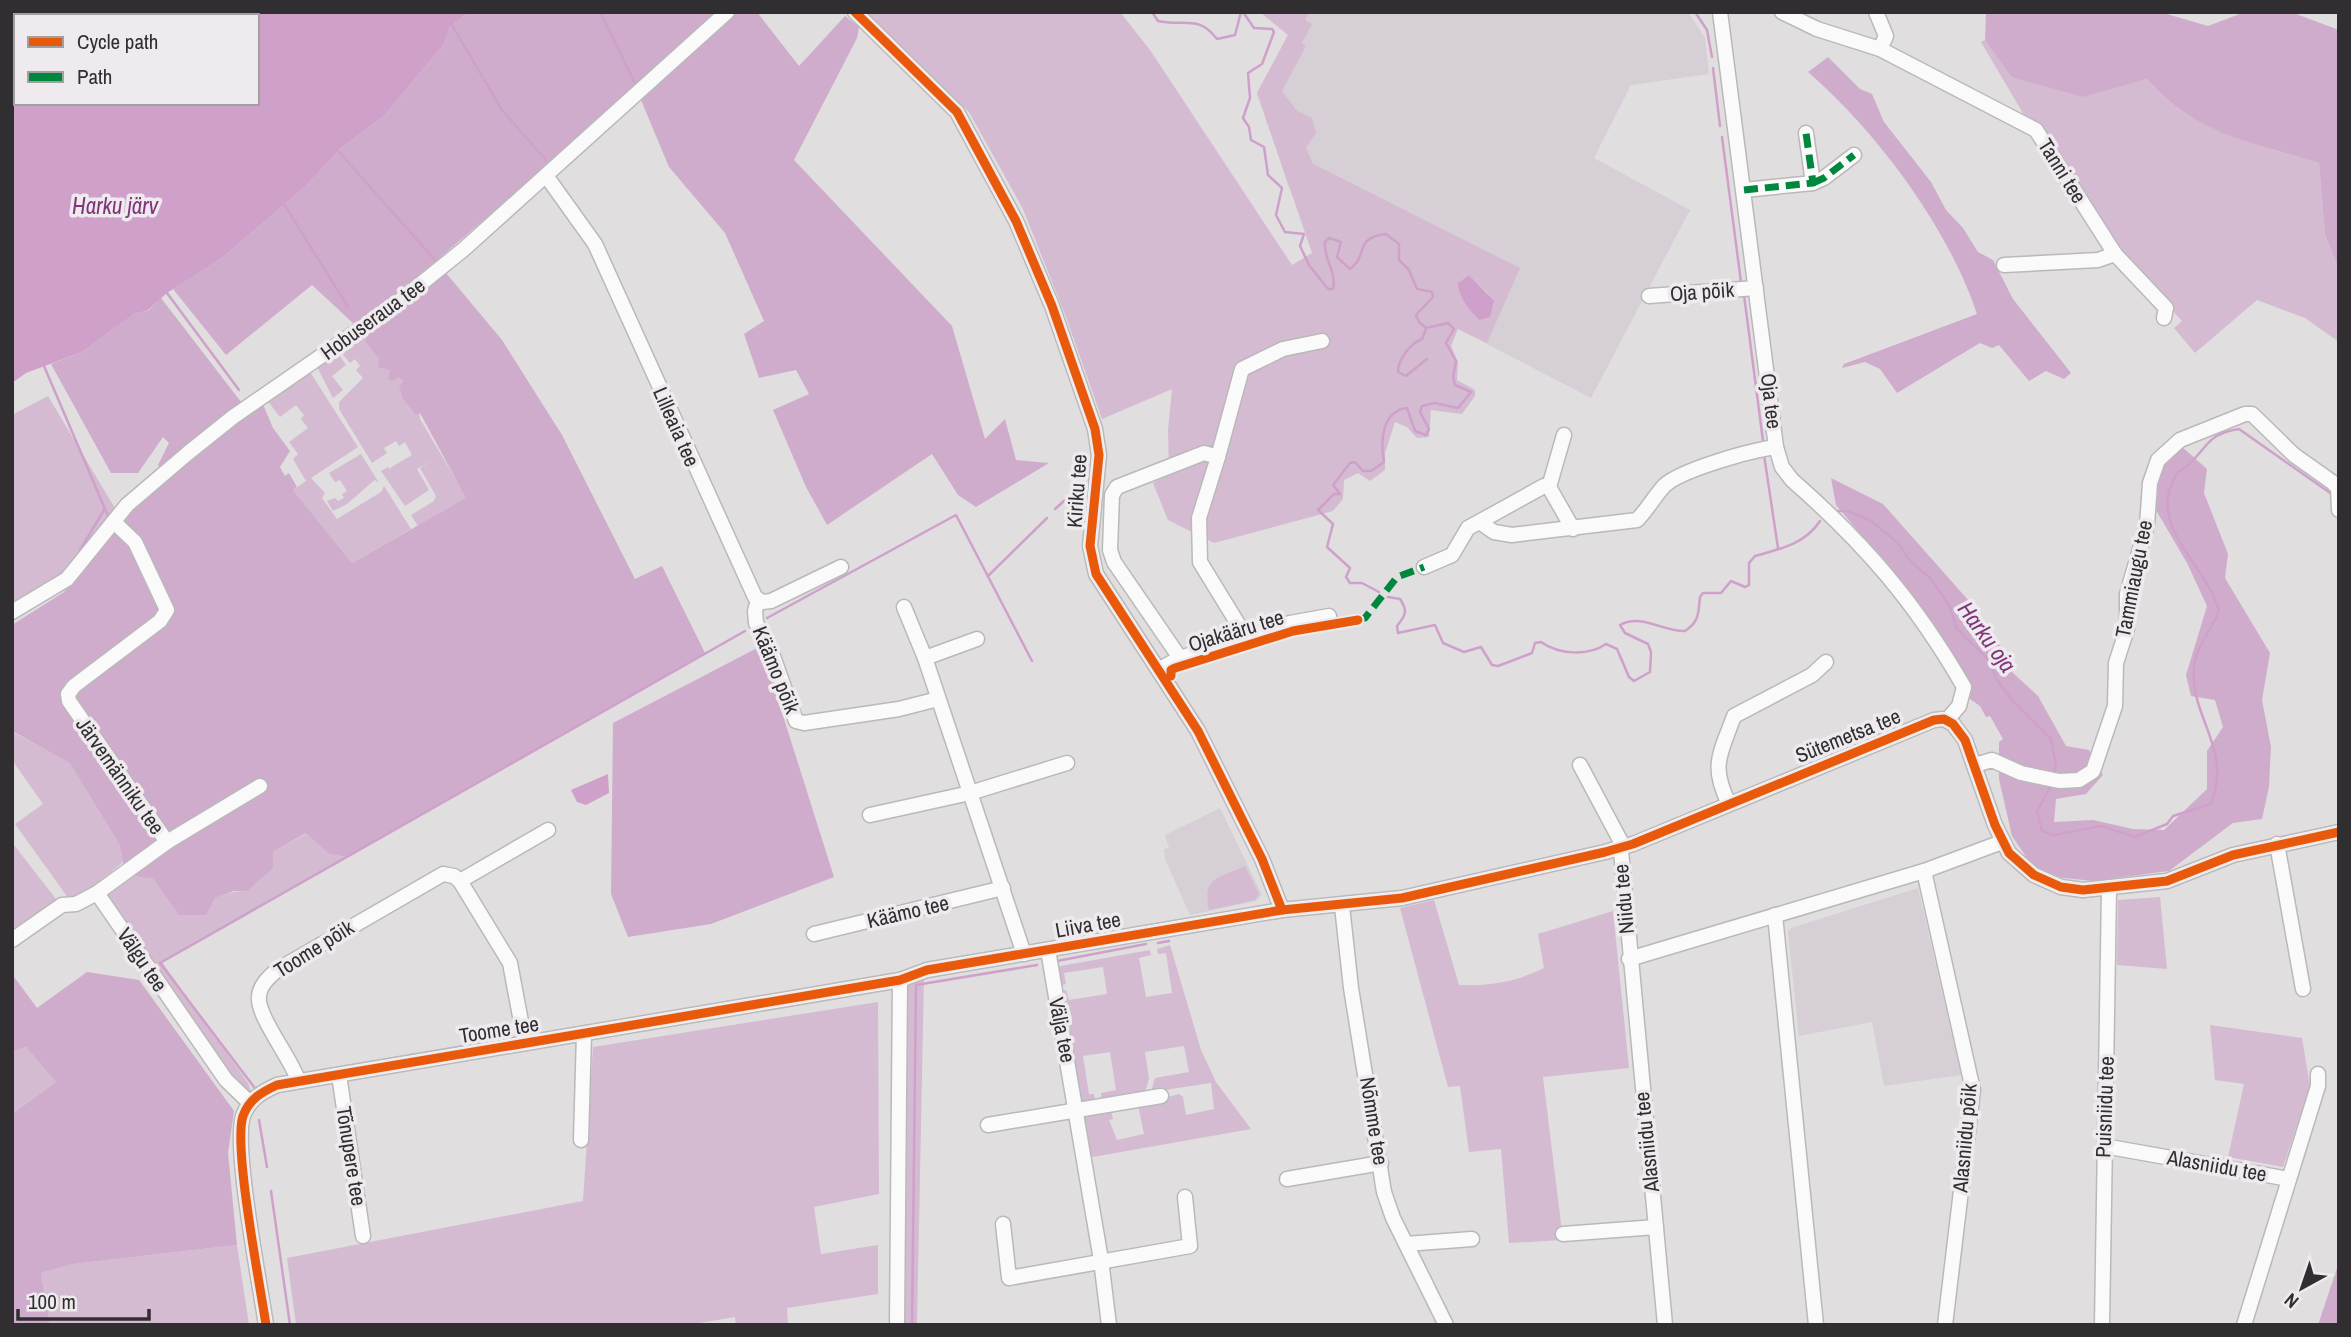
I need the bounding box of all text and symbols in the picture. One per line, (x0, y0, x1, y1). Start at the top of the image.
legend (14, 14, 259, 105)
text: Cycle path (77, 27, 158, 56)
text: Path (77, 62, 112, 91)
street label: Tanni tee (2031, 133, 2094, 209)
water label: Harku järv (72, 190, 160, 221)
street label: Hobuseraua tee (315, 271, 431, 366)
street label: Oja põik (1669, 275, 1735, 308)
street label: Oja tee (1754, 372, 1789, 430)
street label: Lilleaia tee (646, 382, 707, 471)
street label: Kiriku tee (1059, 453, 1094, 529)
street label: Tammiaugu tee (2108, 518, 2159, 640)
water label: Harku oja (1951, 595, 2024, 678)
street label: Ojakääru tee (1184, 602, 1287, 659)
street label: Käämo põik (746, 622, 807, 718)
street label: Sütemetsa tee (1791, 701, 1905, 770)
street label: Järvemänniku tee (69, 711, 172, 840)
street label: Niidu tee (1606, 863, 1641, 935)
street label: Käämo tee (864, 888, 952, 935)
street label: Liiva tee (1053, 904, 1123, 945)
street label: Toome põik (268, 912, 359, 984)
street label: Välgu tee (110, 922, 174, 997)
street label: Välja tee (1042, 995, 1083, 1065)
street label: Toome tee (457, 1009, 541, 1050)
street label: Puisniidu tee (2088, 1056, 2121, 1158)
street label: Nõmme tee (1353, 1075, 1396, 1167)
street label: Alasniidu põik (1945, 1082, 1984, 1195)
street label: Alasniidu tee (1627, 1091, 1666, 1195)
street label: Tõnupere tee (329, 1104, 374, 1208)
street label: Alasniidu tee (2164, 1142, 2269, 1189)
north arrow (2267, 1253, 2337, 1323)
scale bar (18, 1278, 149, 1322)
text: 100 m (28, 1287, 76, 1316)
text: N (2278, 1287, 2304, 1315)

